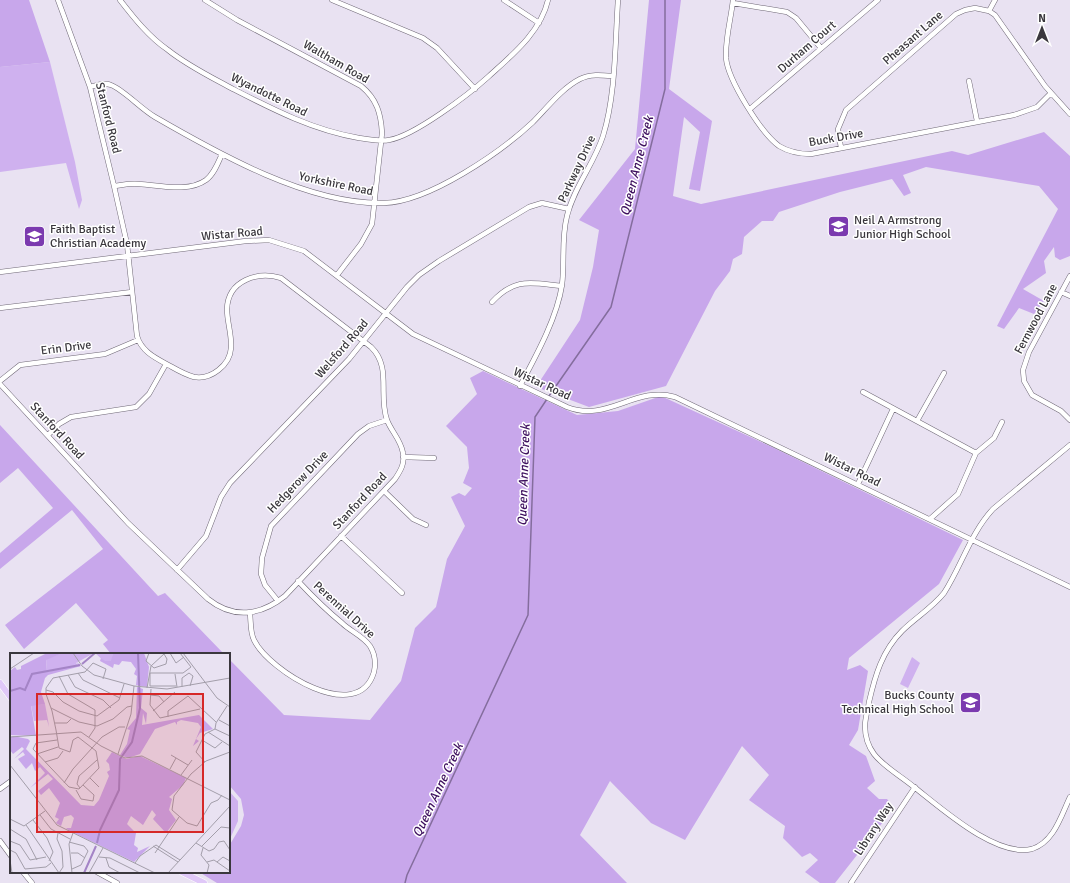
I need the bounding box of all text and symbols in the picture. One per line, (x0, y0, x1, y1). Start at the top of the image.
street label: Pheasant Lane (880, 8, 946, 68)
north arrow (1022, 8, 1062, 48)
text: N (1038, 12, 1046, 25)
street label: Durham Court (775, 18, 839, 76)
street label: Waltham Road (300, 37, 372, 87)
street label: Wyandotte Road (228, 70, 310, 120)
street label: Stanford Road (92, 81, 124, 155)
water label: Queen Anne Creek (617, 113, 657, 217)
street label: Buck Drive (808, 126, 864, 150)
street label: Parkway Drive (555, 133, 599, 205)
street label: Yorkshire Road (297, 169, 375, 199)
place label: Neil A Armstrong Junior High School (854, 213, 951, 242)
school or university icon: Neil A Armstrong Junior High School (826, 214, 852, 240)
place label: Faith Baptist Christian Academy (50, 222, 146, 251)
school or university icon: Faith Baptist Christian Academy (22, 223, 48, 249)
street label: Wistar Road (201, 224, 263, 244)
street label: Fernwood Lane (1011, 281, 1061, 357)
street label: Welsford Road (312, 316, 372, 382)
street label: Erin Drive (40, 337, 92, 359)
street label: Wistar Road (511, 364, 573, 404)
street label: Stanford Road (27, 399, 87, 463)
water label: Queen Anne Creek (514, 422, 534, 526)
street label: Hedgerow Drive (264, 448, 332, 516)
street label: Wistar Road (821, 450, 883, 490)
street label: Stanford Road (330, 469, 390, 533)
street label: Perennial Drive (310, 578, 378, 642)
inset map (10, 653, 230, 873)
place label: Bucks County Technical High School (841, 688, 954, 717)
school or university icon: Bucks County Technical High School (957, 689, 983, 715)
water label: Queen Anne Creek (409, 739, 467, 840)
street label: Library Way (851, 799, 897, 858)

